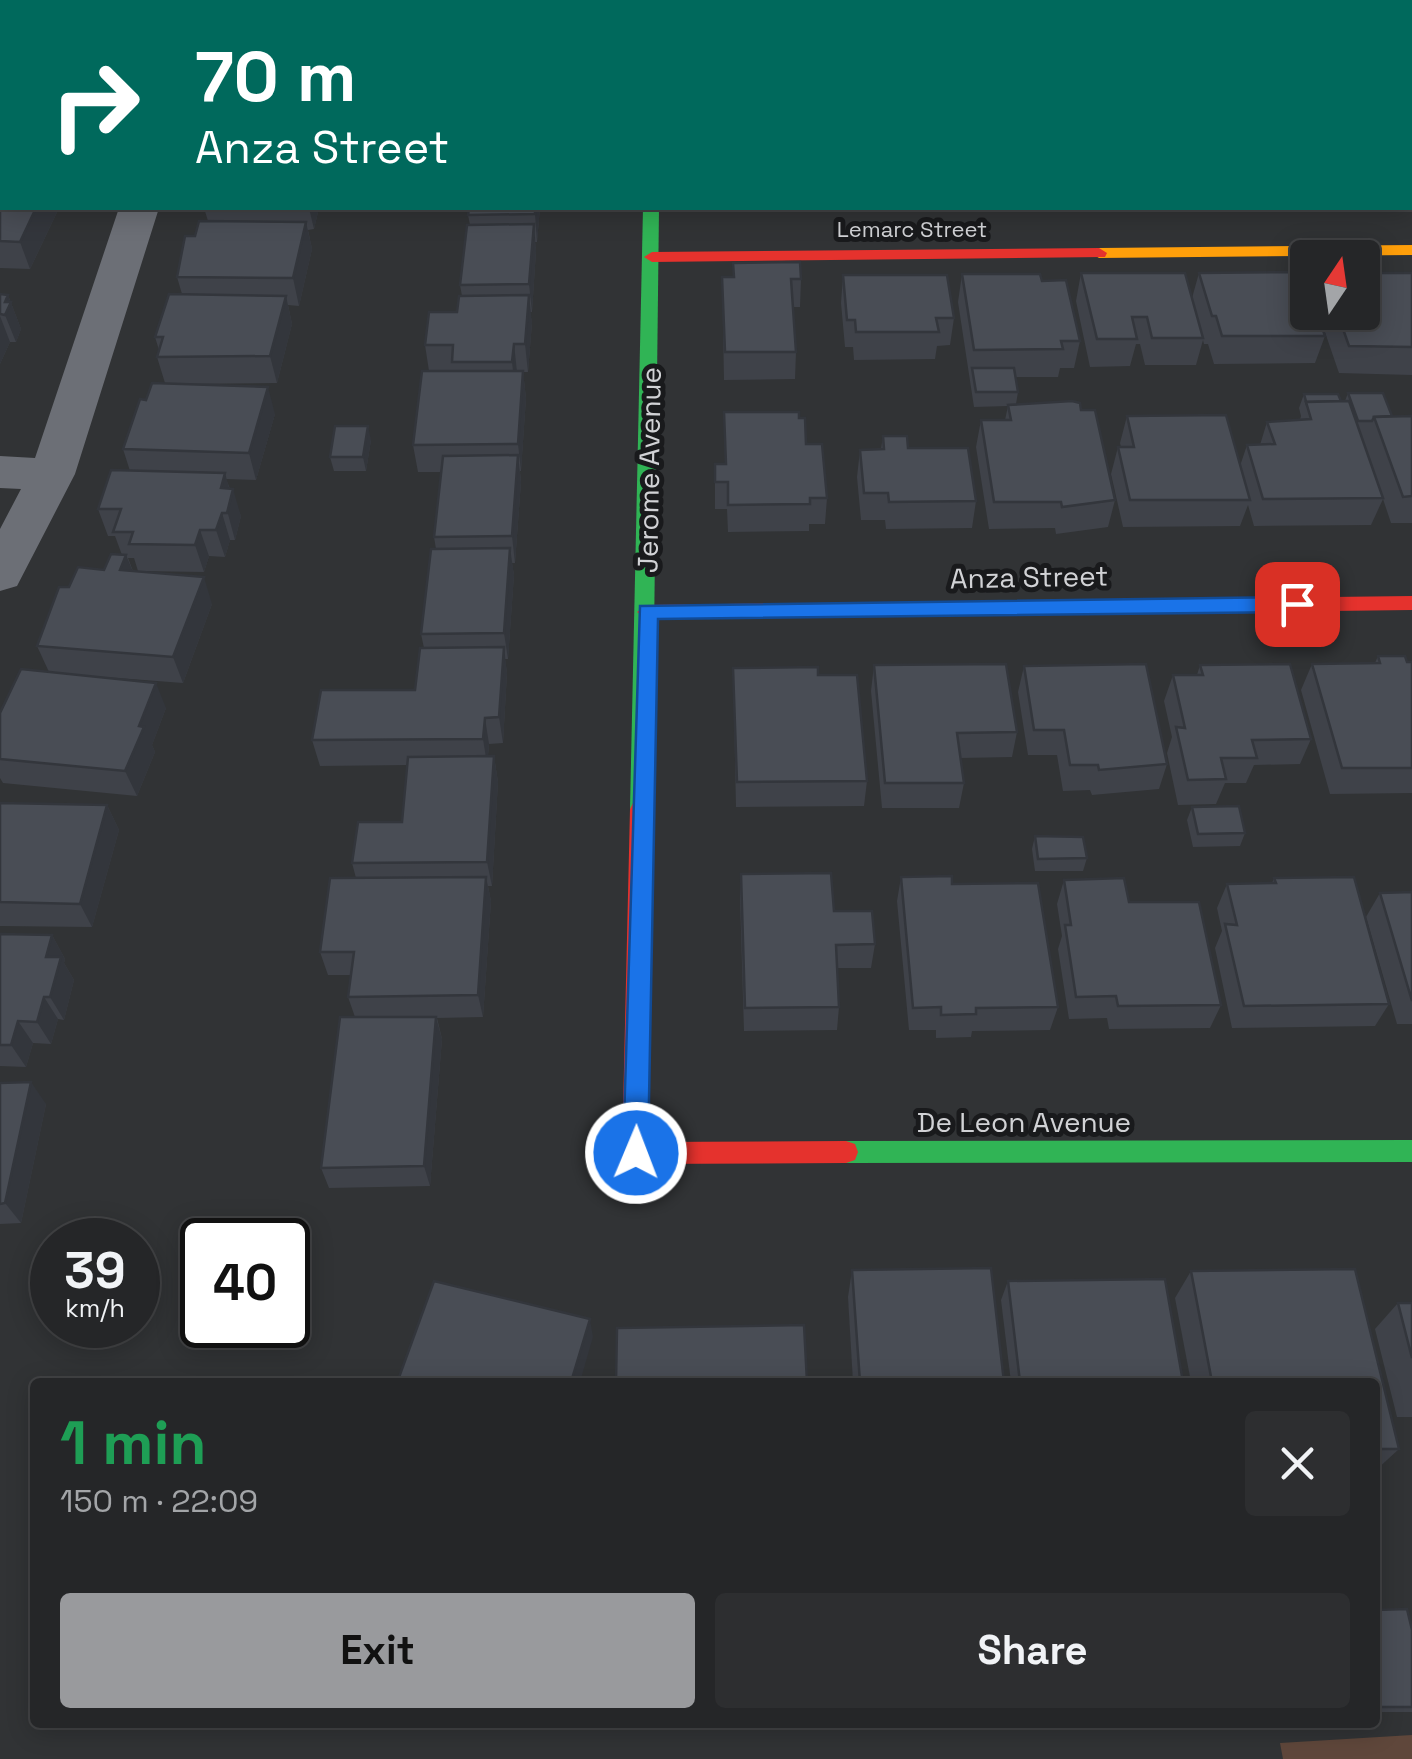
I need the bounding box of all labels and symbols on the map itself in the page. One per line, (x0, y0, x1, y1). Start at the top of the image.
street label: Lemarc Street (837, 215, 987, 243)
north arrow (1290, 240, 1380, 330)
street label: Jerome Avenue (629, 367, 669, 573)
street label: Anza Street (950, 558, 1108, 596)
pin (1255, 562, 1340, 647)
position arrow (584, 1101, 688, 1205)
street label: De Leon Avenue (917, 1104, 1131, 1140)
speed limit sign: 40 (180, 1218, 310, 1348)

